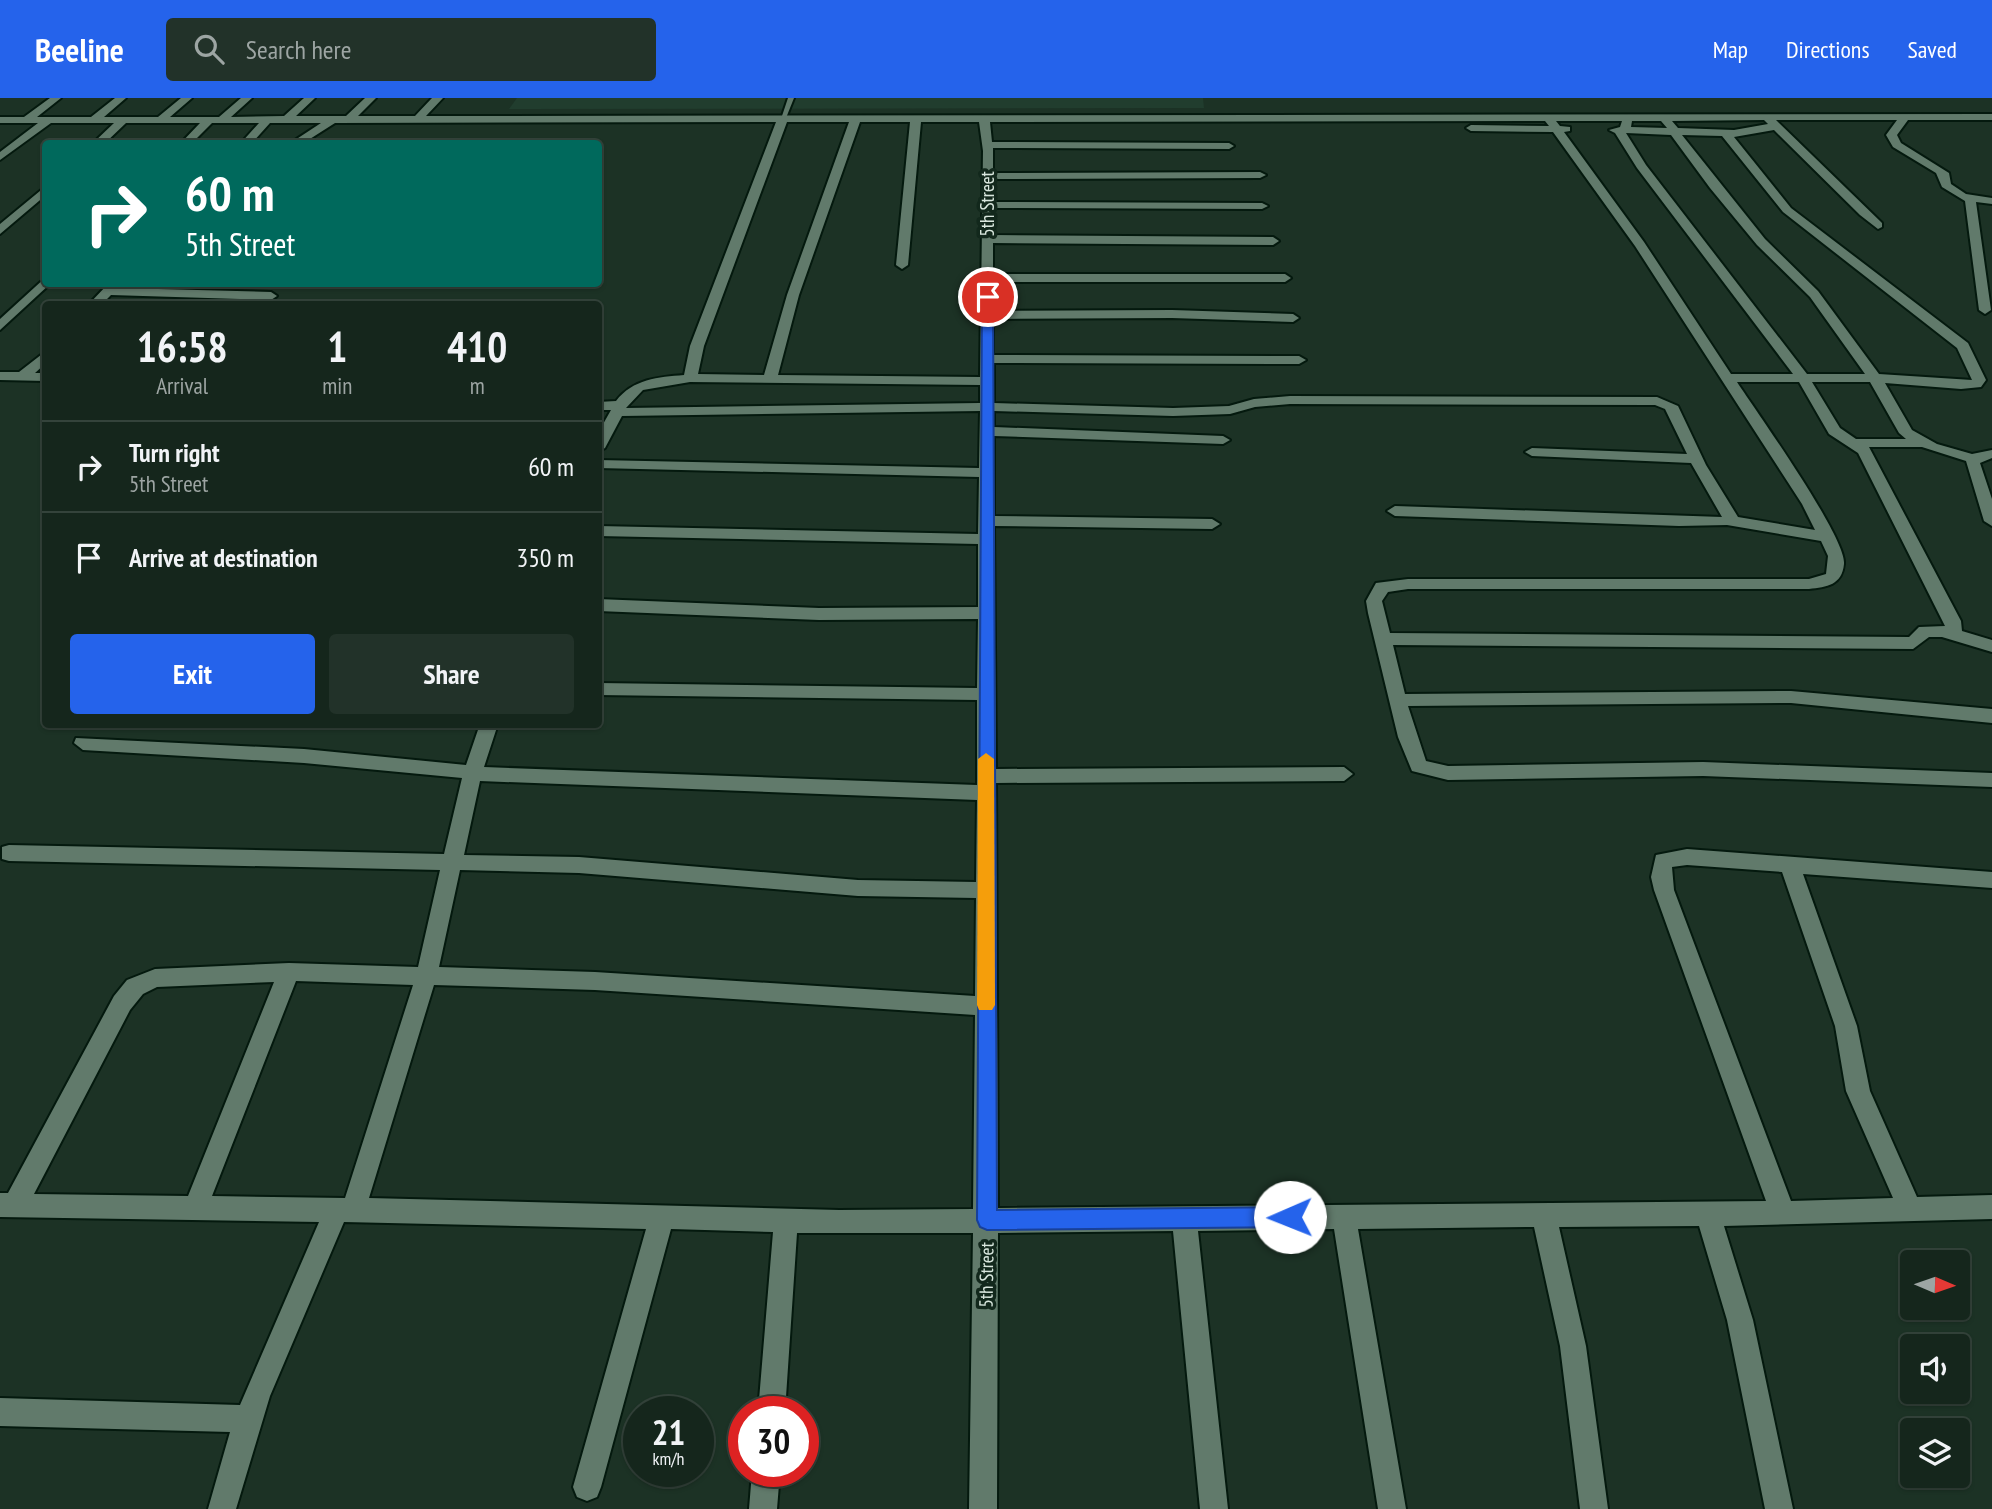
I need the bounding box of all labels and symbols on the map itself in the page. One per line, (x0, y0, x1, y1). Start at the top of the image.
street label: 5th Street (975, 170, 999, 237)
pin (958, 267, 1018, 327)
position arrow (1253, 1180, 1327, 1254)
street label: 5th Street (973, 1241, 999, 1308)
north arrow (1900, 1250, 1970, 1320)
speed limit sign: 30 (728, 1396, 819, 1487)

